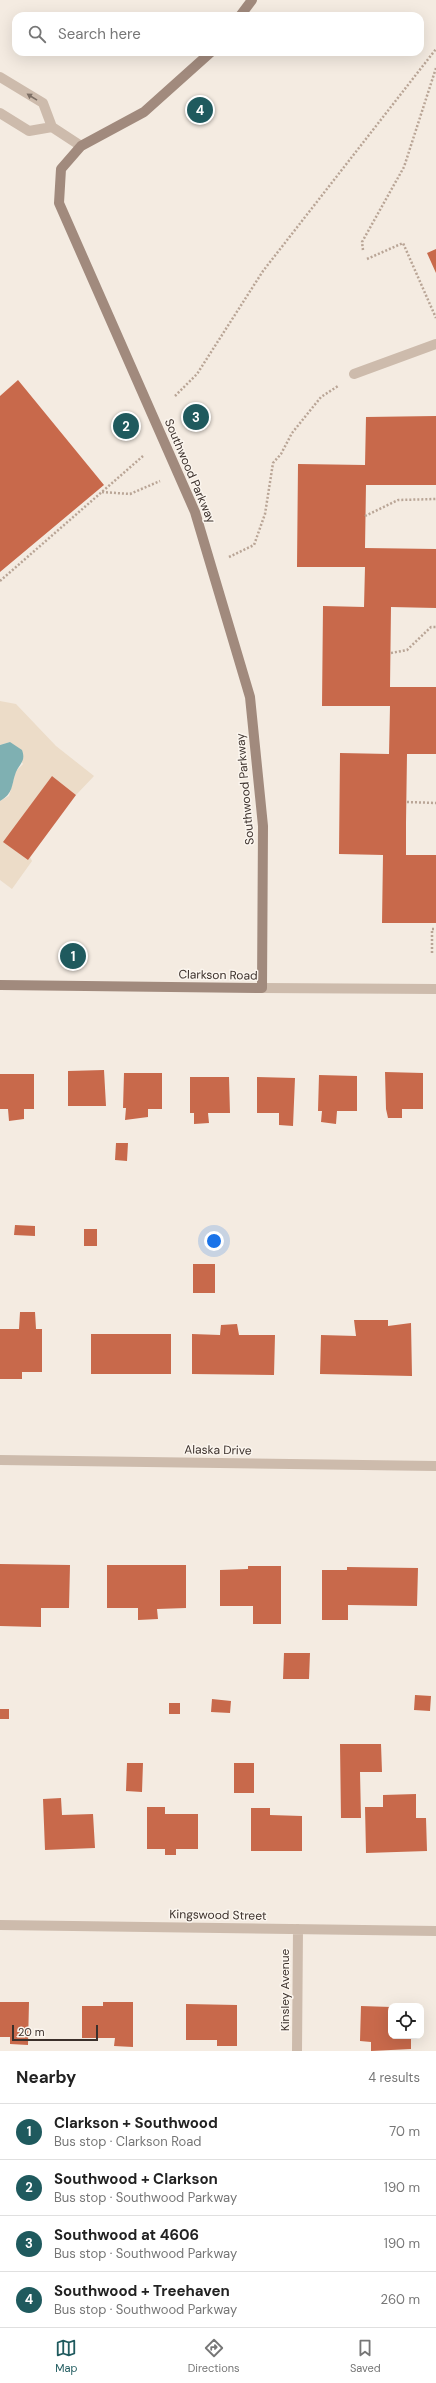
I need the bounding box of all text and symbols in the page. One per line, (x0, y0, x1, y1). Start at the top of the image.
search box (12, 12, 424, 56)
icon: search (26, 23, 48, 45)
text: Search here (58, 24, 141, 44)
one-way arrow (27, 93, 37, 101)
pin: 4 (187, 95, 213, 125)
pin: 3 (183, 402, 209, 432)
pin: 2 (113, 411, 139, 441)
street label: Southwood Parkway (161, 416, 219, 526)
street label: Southwood Parkway (232, 732, 258, 846)
pin: 1 (60, 941, 86, 971)
street label: Clarkson Road (178, 966, 258, 984)
your location (204, 1231, 224, 1251)
street label: Alaska Drive (184, 1441, 252, 1459)
street label: Kingswood Street (169, 1906, 267, 1924)
street label: Kinsley Avenue (277, 1948, 293, 2031)
map controls (388, 2003, 424, 2039)
button: locate (388, 2003, 424, 2039)
scale bar (12, 2023, 98, 2042)
text: 20 m (18, 2025, 44, 2039)
text: Nearby (16, 2066, 76, 2088)
text: 4 results (368, 2069, 420, 2086)
text: Clarkson + Southwood (54, 2113, 218, 2133)
text: 1 (27, 2123, 31, 2140)
text: 70 m (389, 2123, 420, 2140)
text: Bus stop · Clarkson Road (54, 2133, 201, 2150)
text: Southwood + Clarkson (54, 2169, 218, 2189)
text: 2 (25, 2179, 33, 2196)
text: 190 m (384, 2179, 420, 2196)
text: Bus stop · Southwood Parkway (54, 2189, 237, 2206)
text: Southwood at 4606 (54, 2225, 199, 2245)
text: 3 (25, 2235, 33, 2252)
text: 190 m (384, 2235, 420, 2252)
text: Bus stop · Southwood Parkway (54, 2245, 237, 2262)
text: Southwood + Treehaven (54, 2281, 230, 2301)
text: 4 (25, 2291, 33, 2308)
text: 260 m (380, 2291, 420, 2308)
text: Bus stop · Southwood Parkway (54, 2301, 237, 2318)
tab: Map (55, 2337, 77, 2375)
tab: Directions (188, 2337, 240, 2375)
tab: Saved (350, 2337, 381, 2375)

